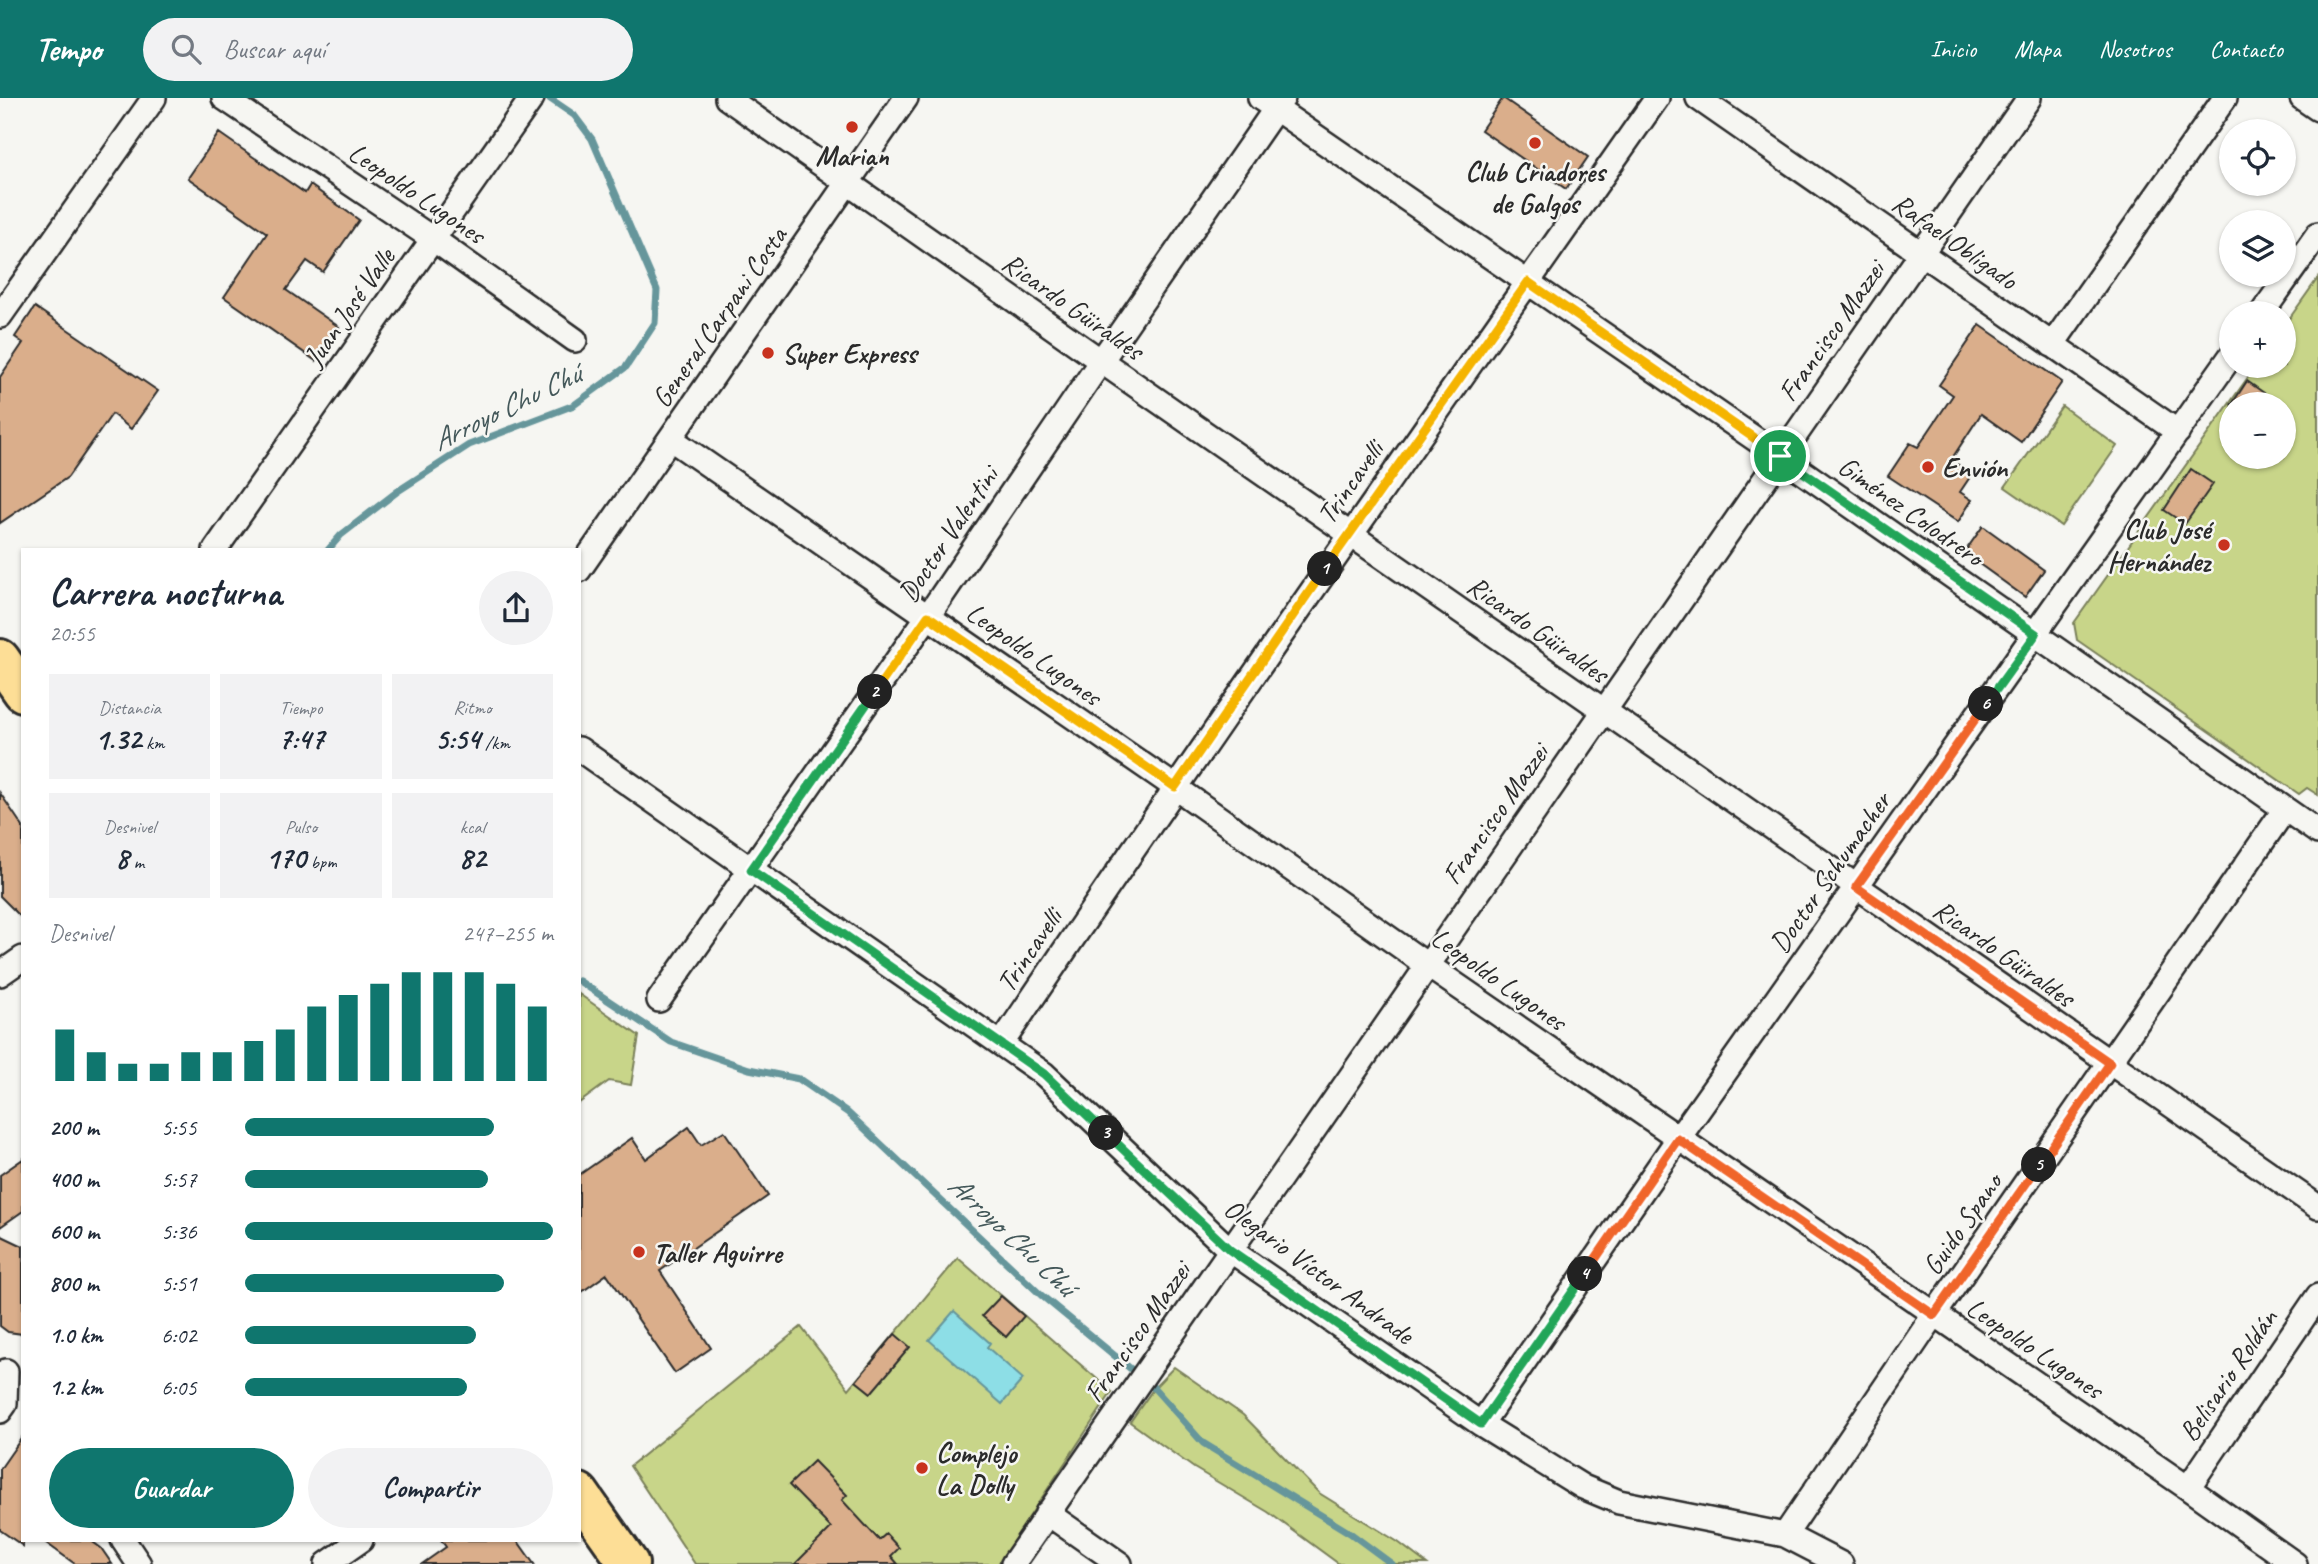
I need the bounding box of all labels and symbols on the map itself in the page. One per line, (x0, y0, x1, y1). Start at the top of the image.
marker: Marian (844, 119, 860, 135)
street label: Leopoldo Lugones (342, 135, 494, 253)
marker: Club Criadores de Galgos (1527, 135, 1543, 151)
place label: Marian (815, 138, 890, 173)
place label: Club Criadores de Galgos (1465, 154, 1608, 221)
street label: Rafael Obligado (1886, 185, 2026, 298)
street label: General Carpani Costa (644, 218, 795, 414)
street label: Juan José Valle (295, 240, 403, 374)
street label: Ricardo Güiraldes (996, 245, 1152, 369)
street label: Francisco Mazzei (1770, 251, 1894, 408)
place label: Super Express (782, 336, 920, 371)
marker: Super Express (760, 345, 776, 361)
water label: Arroyo Chu Chú (425, 352, 593, 459)
pin (1750, 426, 1810, 486)
street label: Trincavelli (1309, 431, 1393, 530)
street label: Giménez Colodrero (1832, 448, 1993, 576)
place label: Envión (1942, 450, 2008, 485)
street label: Doctor Valentini (890, 457, 1008, 608)
marker: Envión (1920, 459, 1936, 475)
place label: Club José Hernández (2107, 512, 2215, 579)
marker: Club José Hernández (2216, 537, 2232, 553)
pin: 1 (1308, 552, 1342, 587)
street label: Ricardo Güiraldes (1461, 568, 1617, 692)
street label: Leopoldo Lugones (960, 595, 1110, 715)
pin: 2 (858, 674, 892, 710)
pin: 6 (1968, 686, 2004, 722)
street label: Francisco Mazzei (1434, 734, 1558, 891)
street label: Doctor Schumacher (1762, 783, 1899, 959)
street label: Ricardo Güiraldes (1927, 892, 2083, 1016)
street label: Trincavelli (988, 898, 1072, 998)
street label: Leopoldo Lugones (1425, 920, 1575, 1040)
pin: 3 (1088, 1116, 1124, 1150)
pin: 5 (2022, 1148, 2056, 1182)
street label: Guido Spano (1914, 1164, 2011, 1281)
water label: Arroyo Chu Chú (940, 1166, 1089, 1308)
street label: Olegario Víctor Andrade (1217, 1190, 1422, 1353)
place label: Taller Aguirre (653, 1235, 784, 1270)
marker: Taller Aguirre (631, 1244, 647, 1260)
street label: Francisco Mazzei (1076, 1252, 1200, 1409)
pin: 4 (1568, 1256, 1602, 1292)
street label: Leopoldo Lugones (1960, 1290, 2112, 1408)
street label: Belisario Roldán (2171, 1301, 2286, 1448)
place label: Complejo La Dolly (936, 1435, 1018, 1502)
marker: Complejo La Dolly (914, 1460, 930, 1476)

